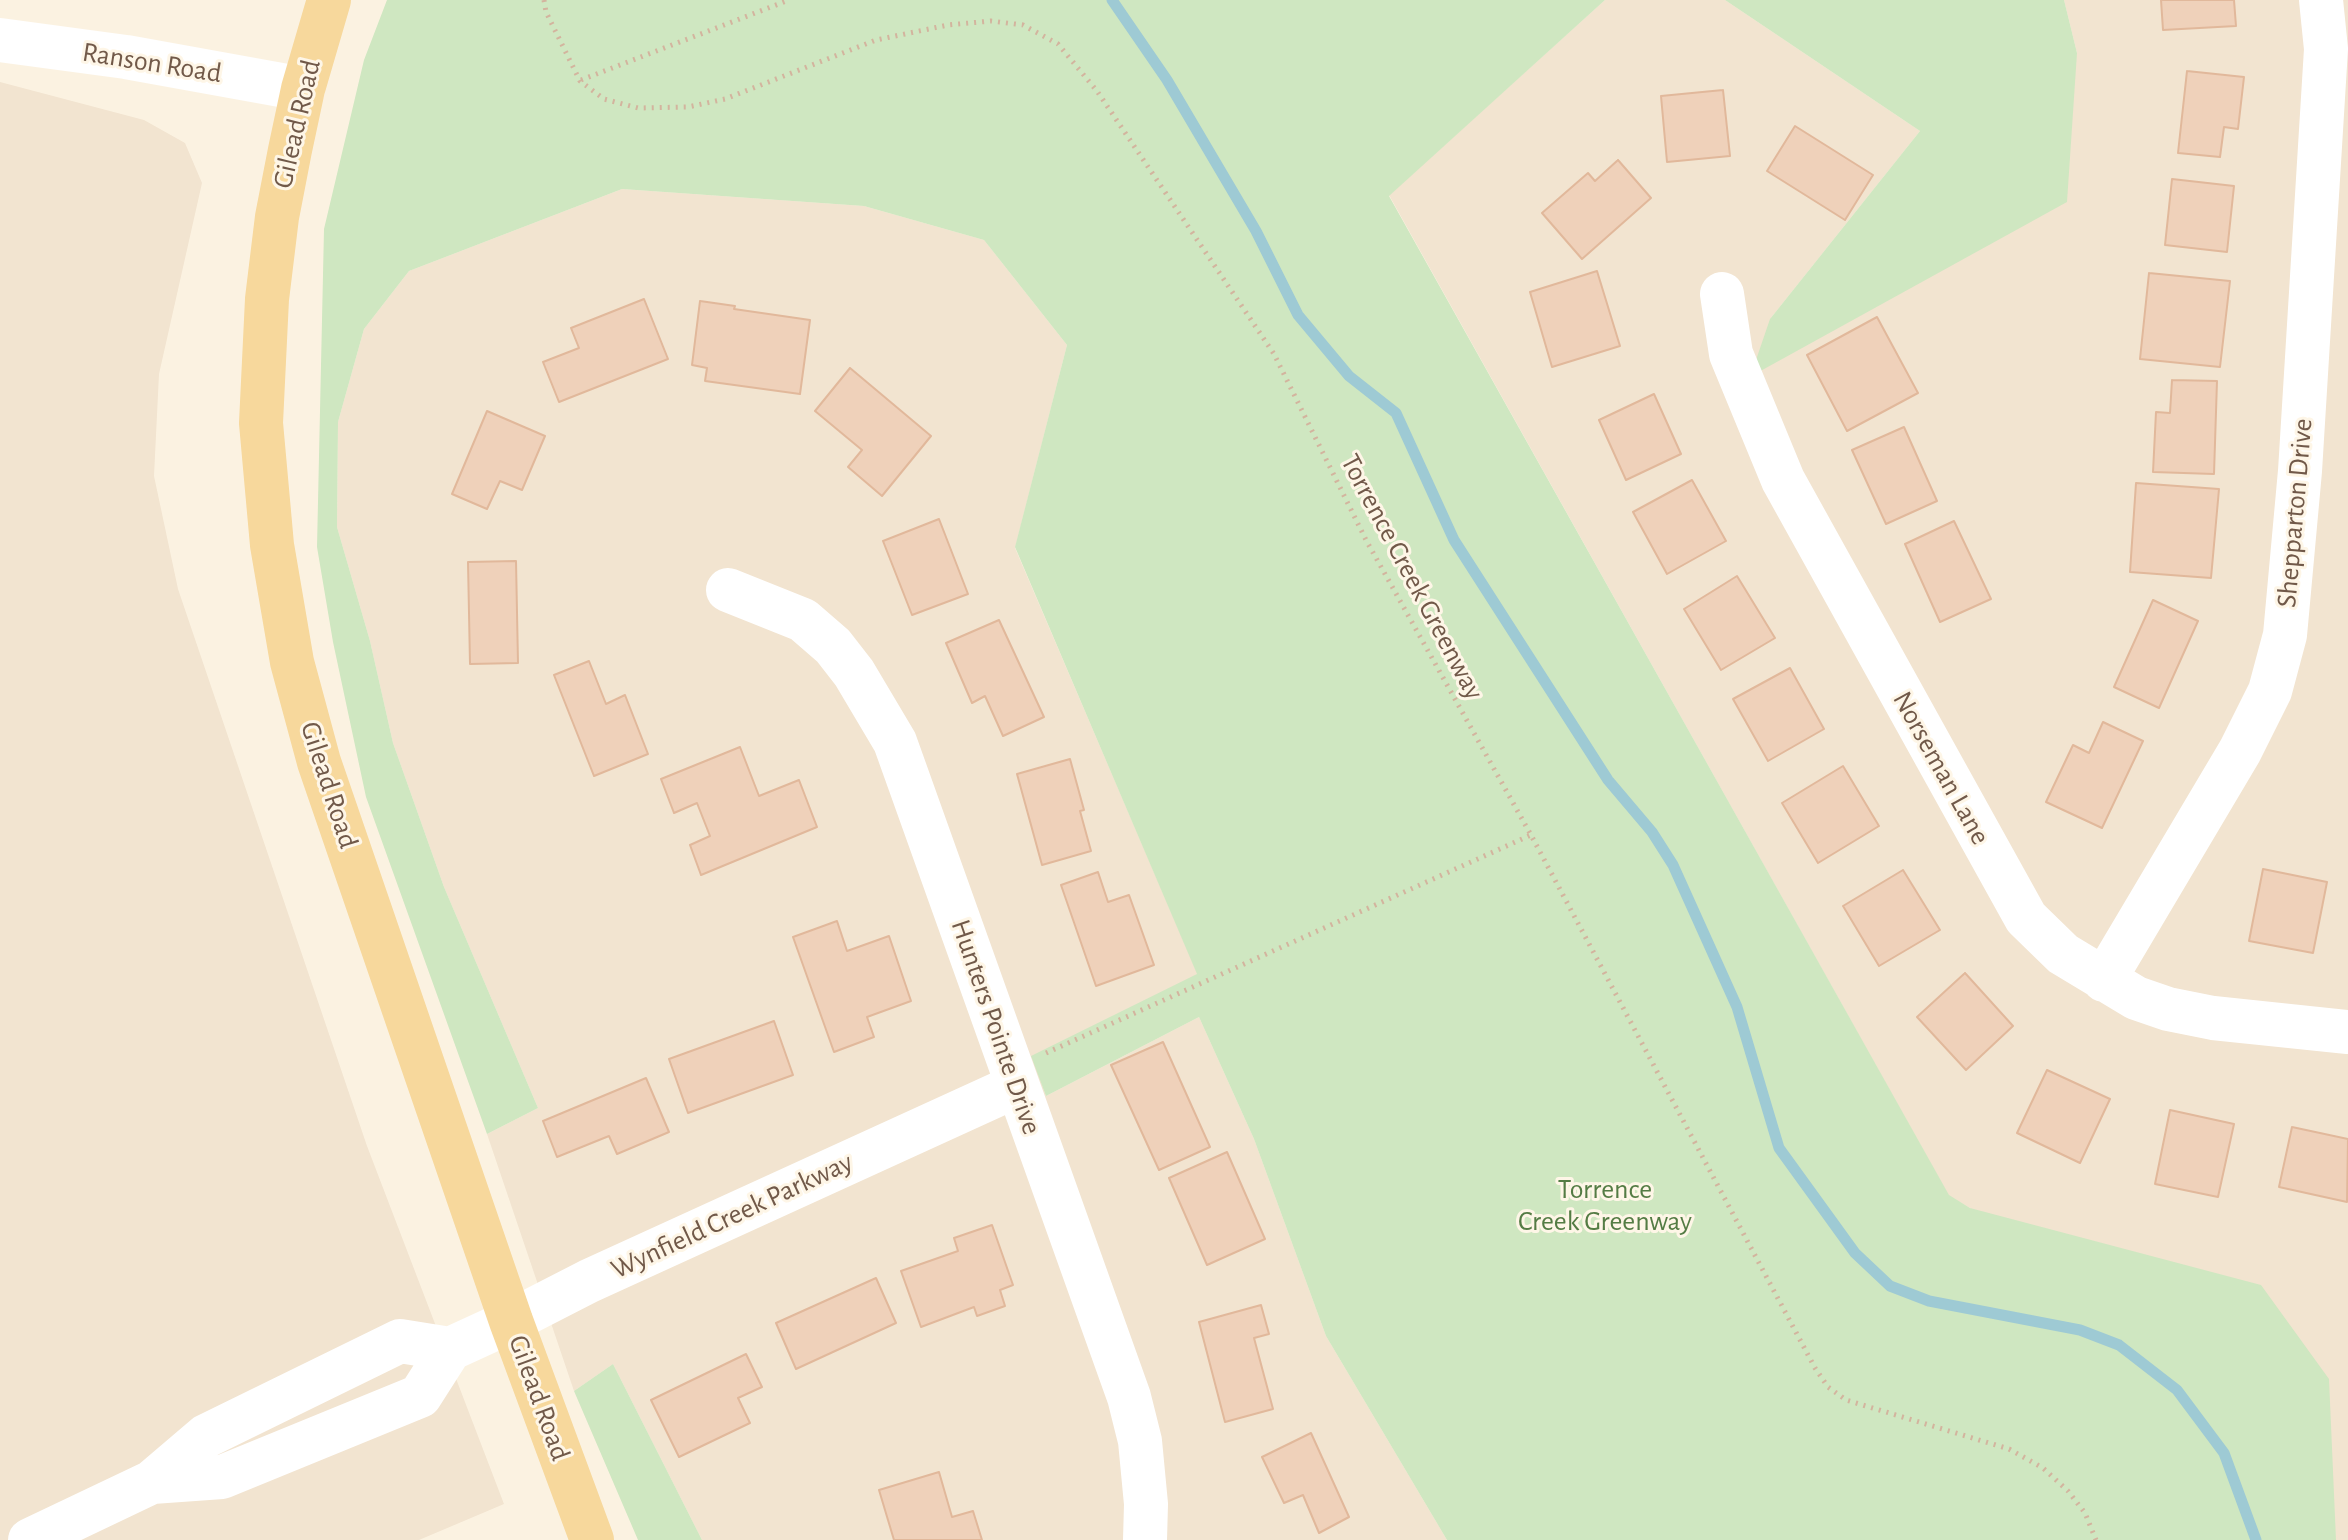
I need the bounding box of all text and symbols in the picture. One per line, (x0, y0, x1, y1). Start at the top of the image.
street label: Ranson Road (80, 35, 224, 91)
street label: Gilead Road (266, 56, 328, 192)
street label: Shepparton Drive (2270, 417, 2320, 609)
street label: Torrence Creek Greenway (1333, 448, 1491, 706)
street label: Norseman Lane (1885, 685, 1997, 851)
street label: Gilead Road (293, 717, 365, 853)
street label: Hunters Pointe Drive (943, 915, 1049, 1139)
street label: Wynfield Creek Parkway (606, 1145, 858, 1287)
park label: Torrence Creek Greenway (1518, 1173, 1692, 1239)
street label: Gilead Road (501, 1331, 577, 1465)

